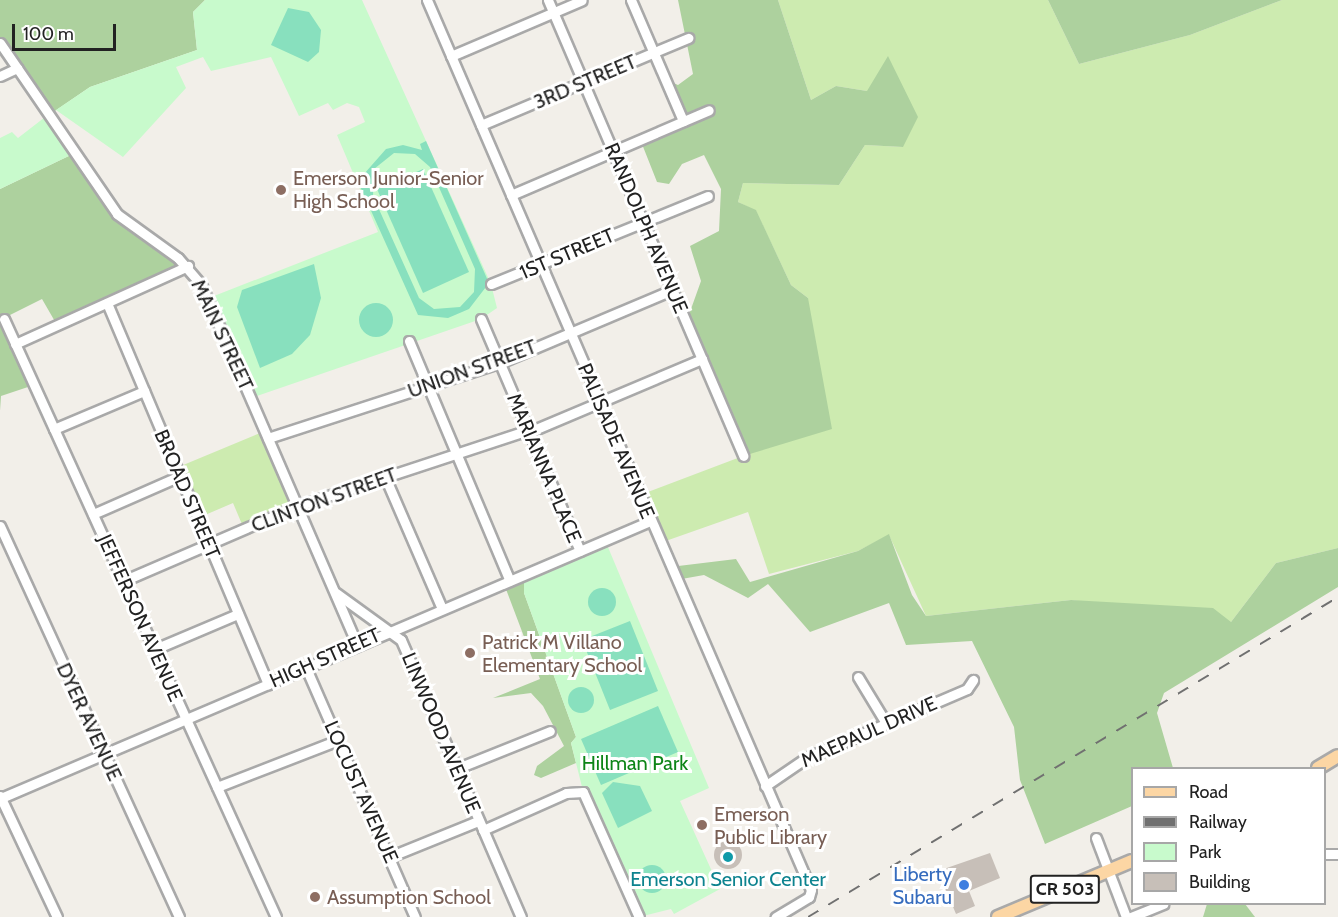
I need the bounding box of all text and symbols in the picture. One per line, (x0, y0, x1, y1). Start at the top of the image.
scale bar (15, 12, 118, 50)
text: 100 m (23, 23, 74, 45)
street label: 3RD STREET (530, 50, 640, 114)
street label: RANDOLPH AVENUE (599, 139, 693, 317)
place label: Emerson Junior-Senior High School (293, 166, 483, 213)
marker: Emerson Junior-Senior High School (274, 183, 288, 197)
street label: 1ST STREET (516, 223, 618, 285)
street label: MAIN STREET (186, 276, 258, 394)
street label: UNION STREET (405, 335, 539, 403)
street label: PALISADE AVENUE (572, 360, 660, 522)
street label: MARIANNA PLACE (502, 390, 586, 546)
street label: BROAD STREET (149, 426, 225, 562)
street label: CLINTON STREET (248, 463, 400, 537)
street label: JEFFERSON AVENUE (92, 531, 188, 705)
street label: HIGH STREET (266, 623, 384, 693)
place label: Patrick M Villano Elementary School (482, 630, 642, 677)
marker: Patrick M Villano Elementary School (463, 646, 477, 660)
street label: LINWOOD AVENUE (396, 649, 486, 817)
street label: DYER AVENUE (51, 659, 127, 785)
street label: MAEPAUL DRIVE (797, 691, 941, 773)
street label: LOCUST AVENUE (319, 717, 403, 867)
park label: Hillman Park (582, 751, 688, 775)
legend (1131, 767, 1326, 905)
text: Road (1189, 781, 1228, 803)
place label: Emerson Public Library (714, 802, 827, 849)
text: Railway (1189, 811, 1247, 833)
marker: Emerson Public Library (695, 818, 709, 832)
text: Park (1189, 841, 1221, 863)
marker: Emerson Senior Center (721, 850, 735, 864)
place label: Liberty Subaru (892, 862, 952, 909)
place label: Emerson Senior Center (630, 867, 826, 891)
text: Building (1189, 871, 1250, 893)
road number: CR 503 (1029, 874, 1101, 904)
marker: Liberty Subaru (957, 878, 971, 892)
place label: Assumption School (327, 885, 491, 909)
marker: Assumption School (308, 890, 322, 904)

